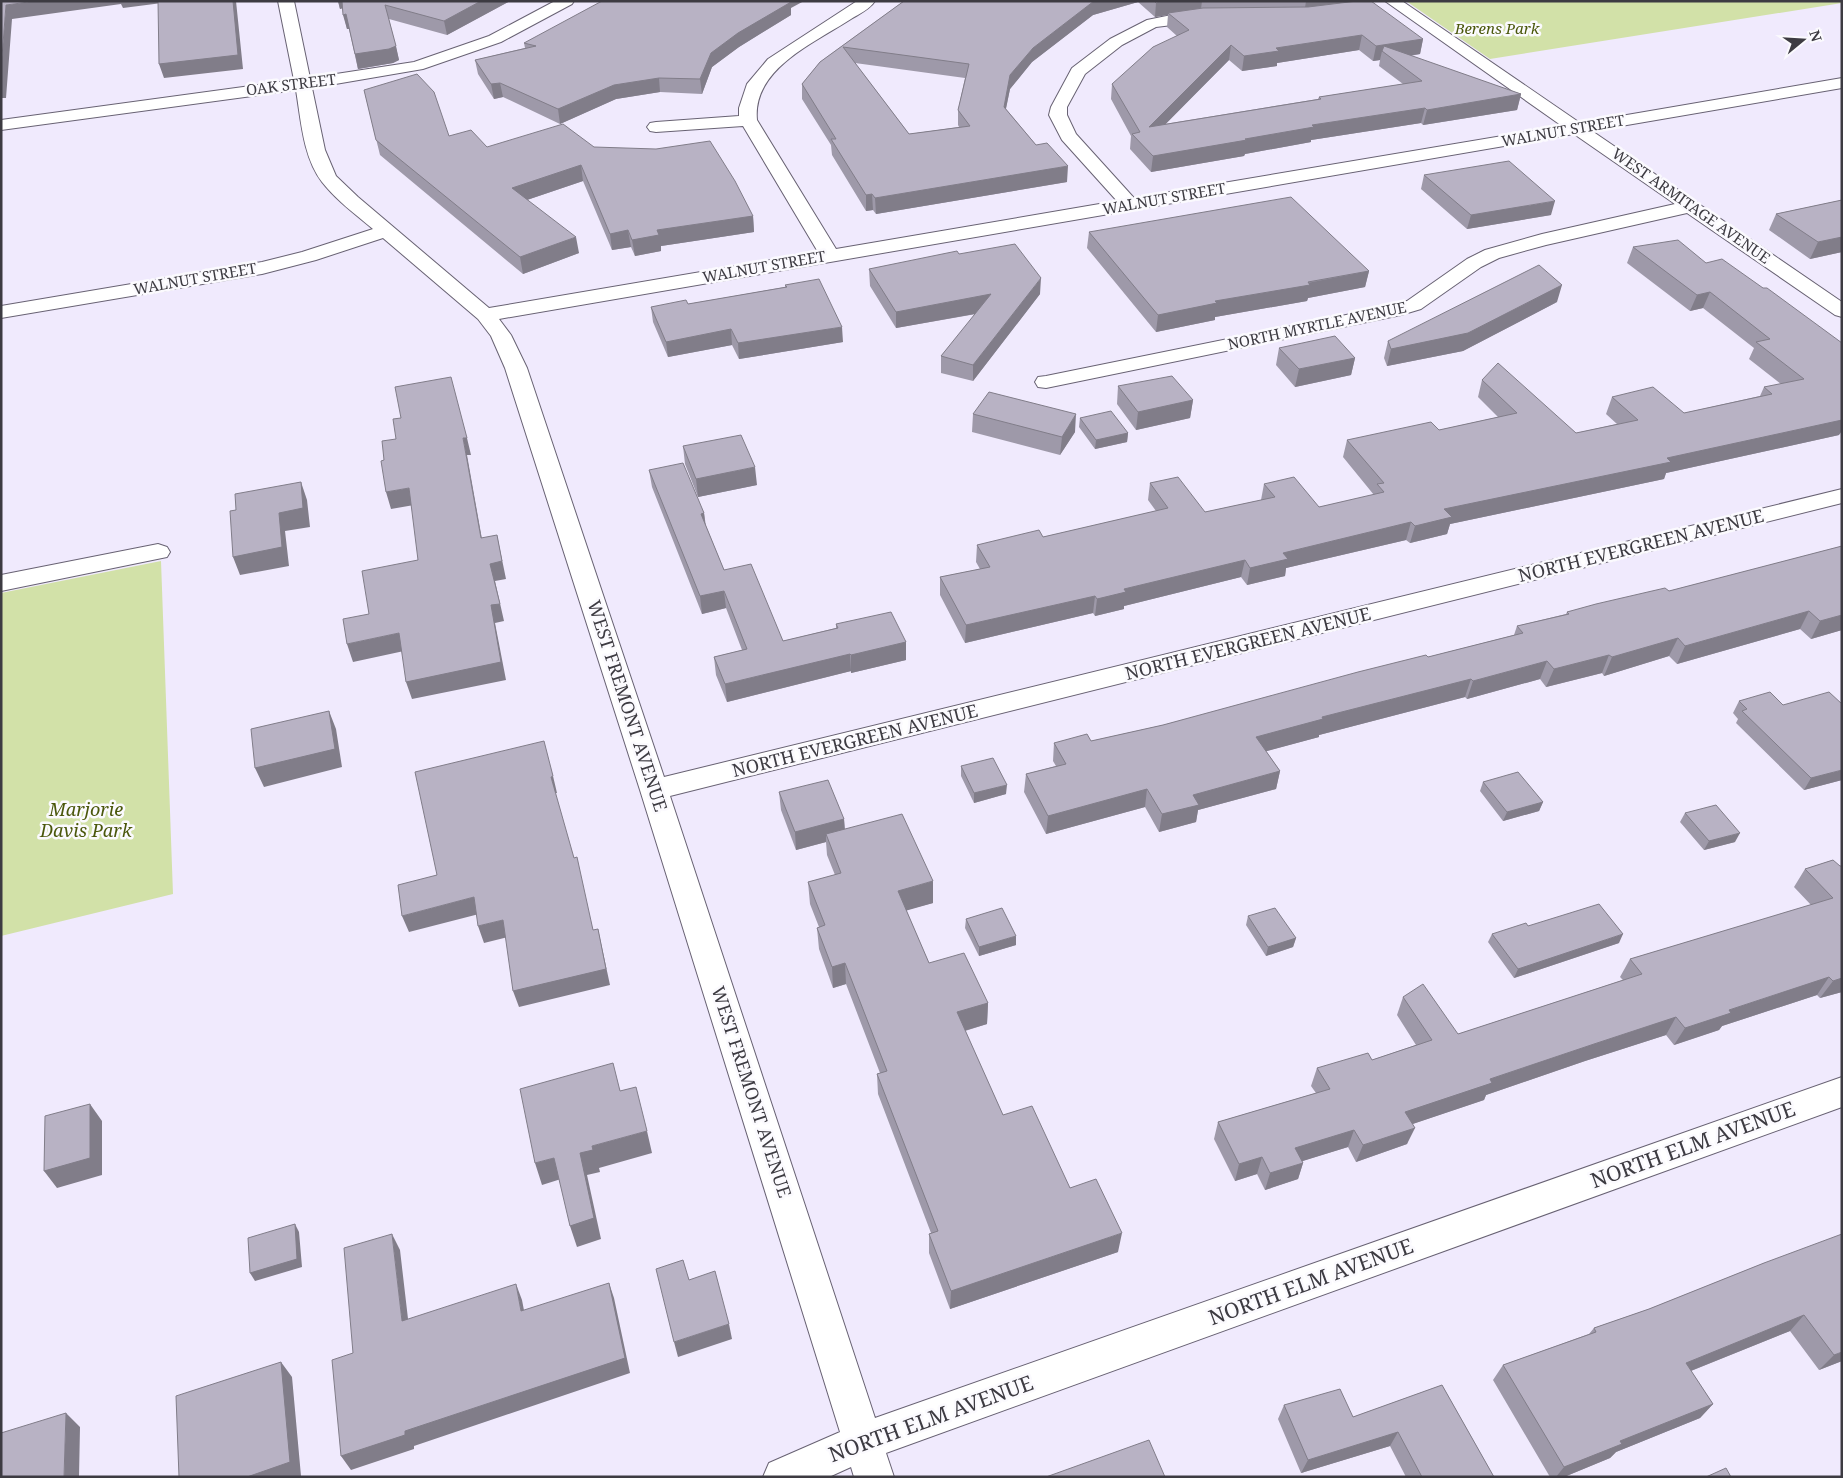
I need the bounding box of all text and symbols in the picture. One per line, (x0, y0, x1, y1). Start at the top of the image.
north arrow (1778, 15, 1828, 65)
park label: Berens Park (1454, 18, 1540, 38)
text: N (1805, 28, 1827, 44)
street label: OAK STREET (245, 69, 337, 99)
street label: WALNUT STREET (1500, 109, 1626, 151)
street label: WEST ARMITAGE AVENUE (1608, 143, 1775, 268)
street label: WALNUT STREET (1101, 177, 1227, 219)
street label: WALNUT STREET (701, 245, 827, 287)
street label: WALNUT STREET (132, 257, 258, 299)
street label: NORTH MYRTLE AVENUE (1226, 296, 1408, 354)
street label: NORTH EVERGREEN AVENUE (1516, 503, 1766, 587)
street label: WEST FREMONT AVENUE (582, 597, 674, 814)
street label: NORTH EVERGREEN AVENUE (1123, 601, 1373, 685)
street label: NORTH EVERGREEN AVENUE (730, 698, 980, 782)
park label: Marjorie Davis Park (39, 797, 133, 842)
street label: WEST FREMONT AVENUE (706, 983, 798, 1200)
street label: NORTH ELM AVENUE (1586, 1094, 1799, 1194)
street label: NORTH ELM AVENUE (1204, 1231, 1417, 1331)
street label: NORTH ELM AVENUE (824, 1368, 1037, 1468)

